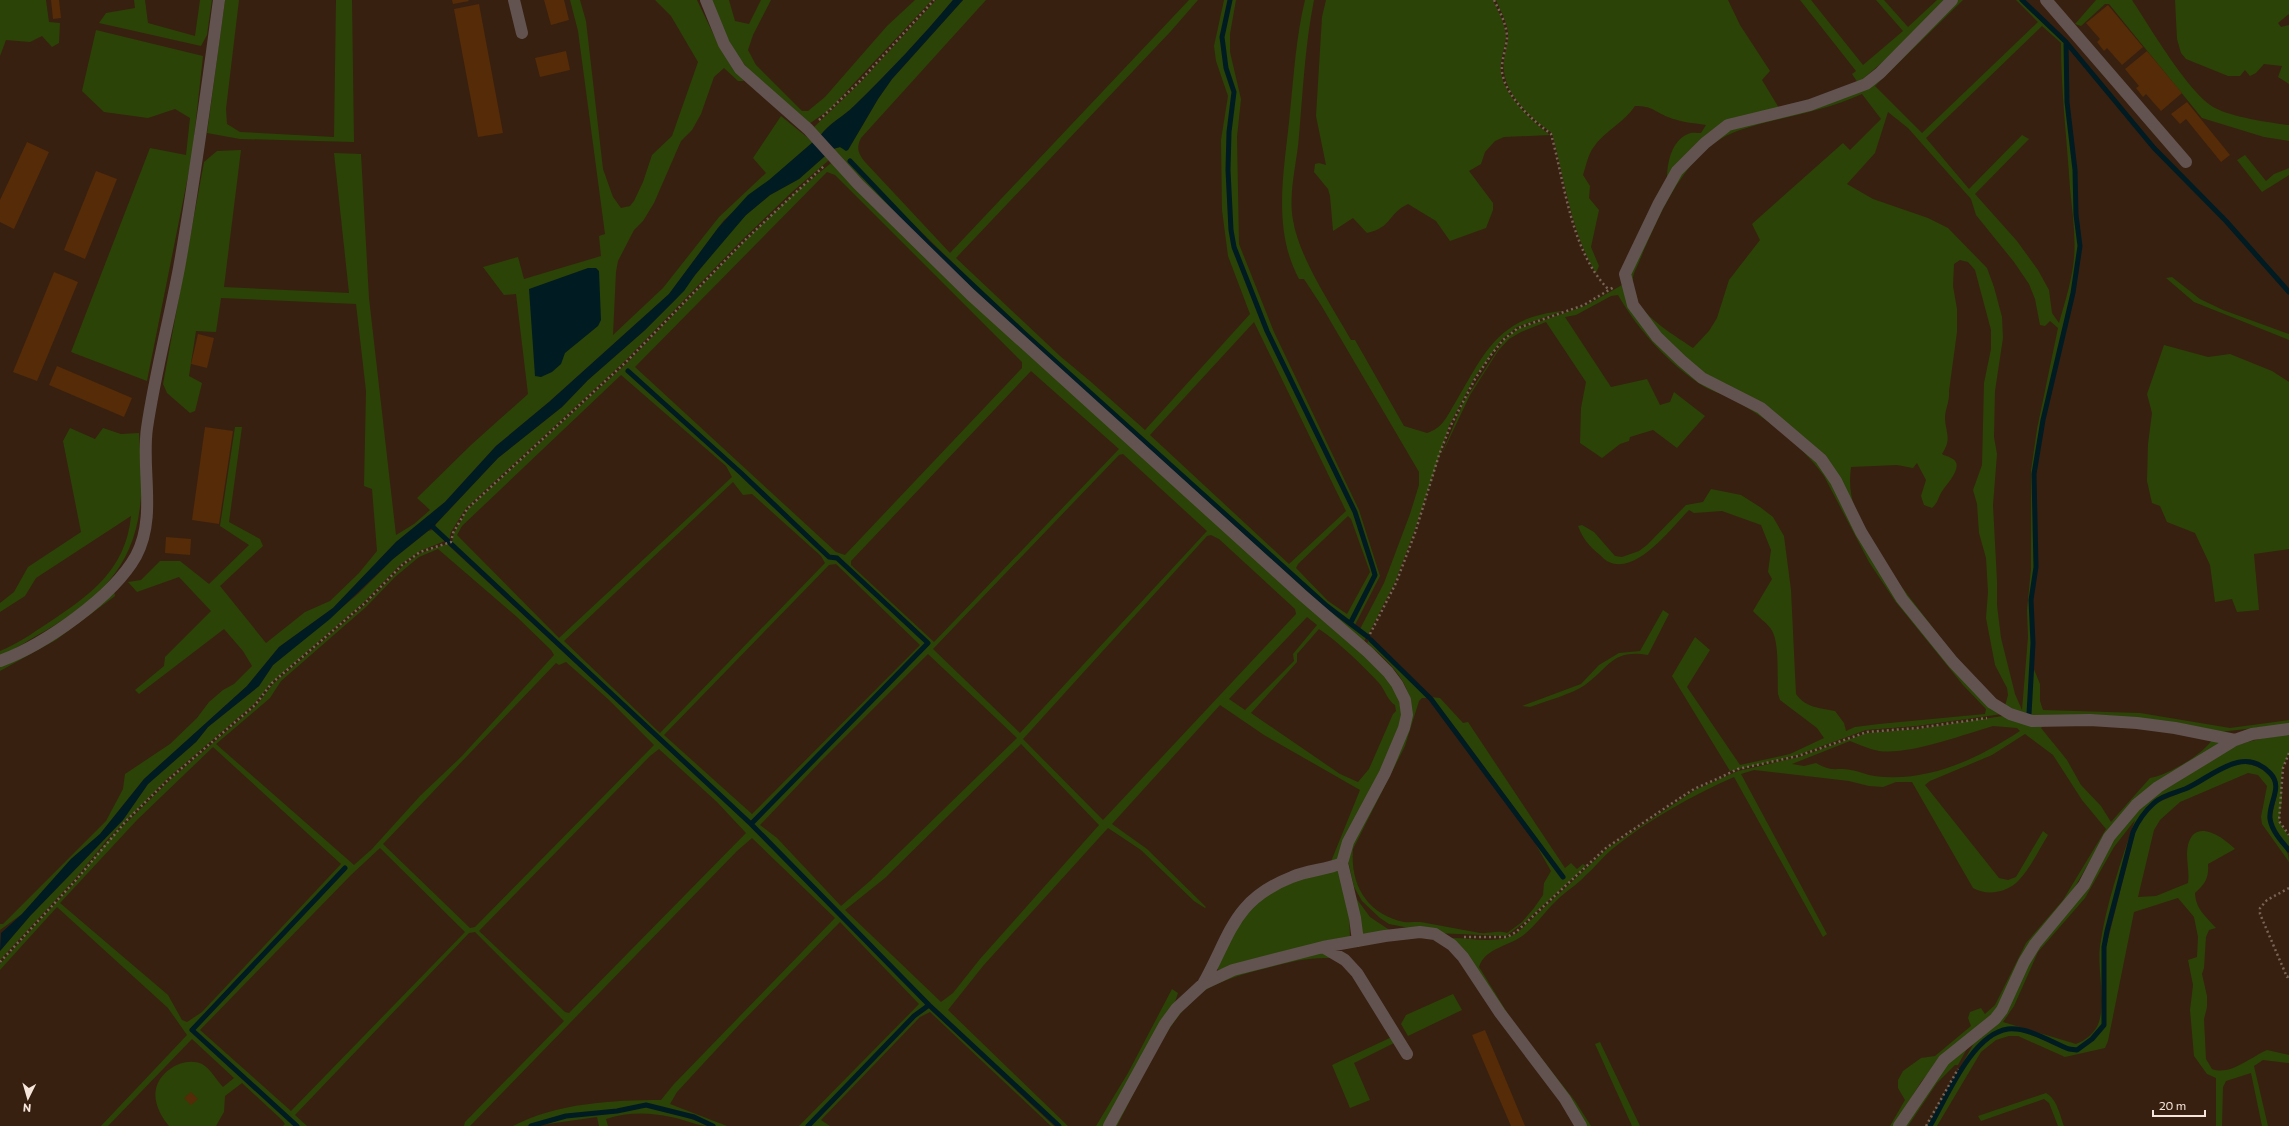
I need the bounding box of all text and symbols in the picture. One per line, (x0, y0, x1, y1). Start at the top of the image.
north arrow (8, 1078, 48, 1118)
scale bar (2153, 1092, 2205, 1118)
text: 20 m (2159, 1098, 2186, 1112)
text: N (22, 1102, 32, 1115)

